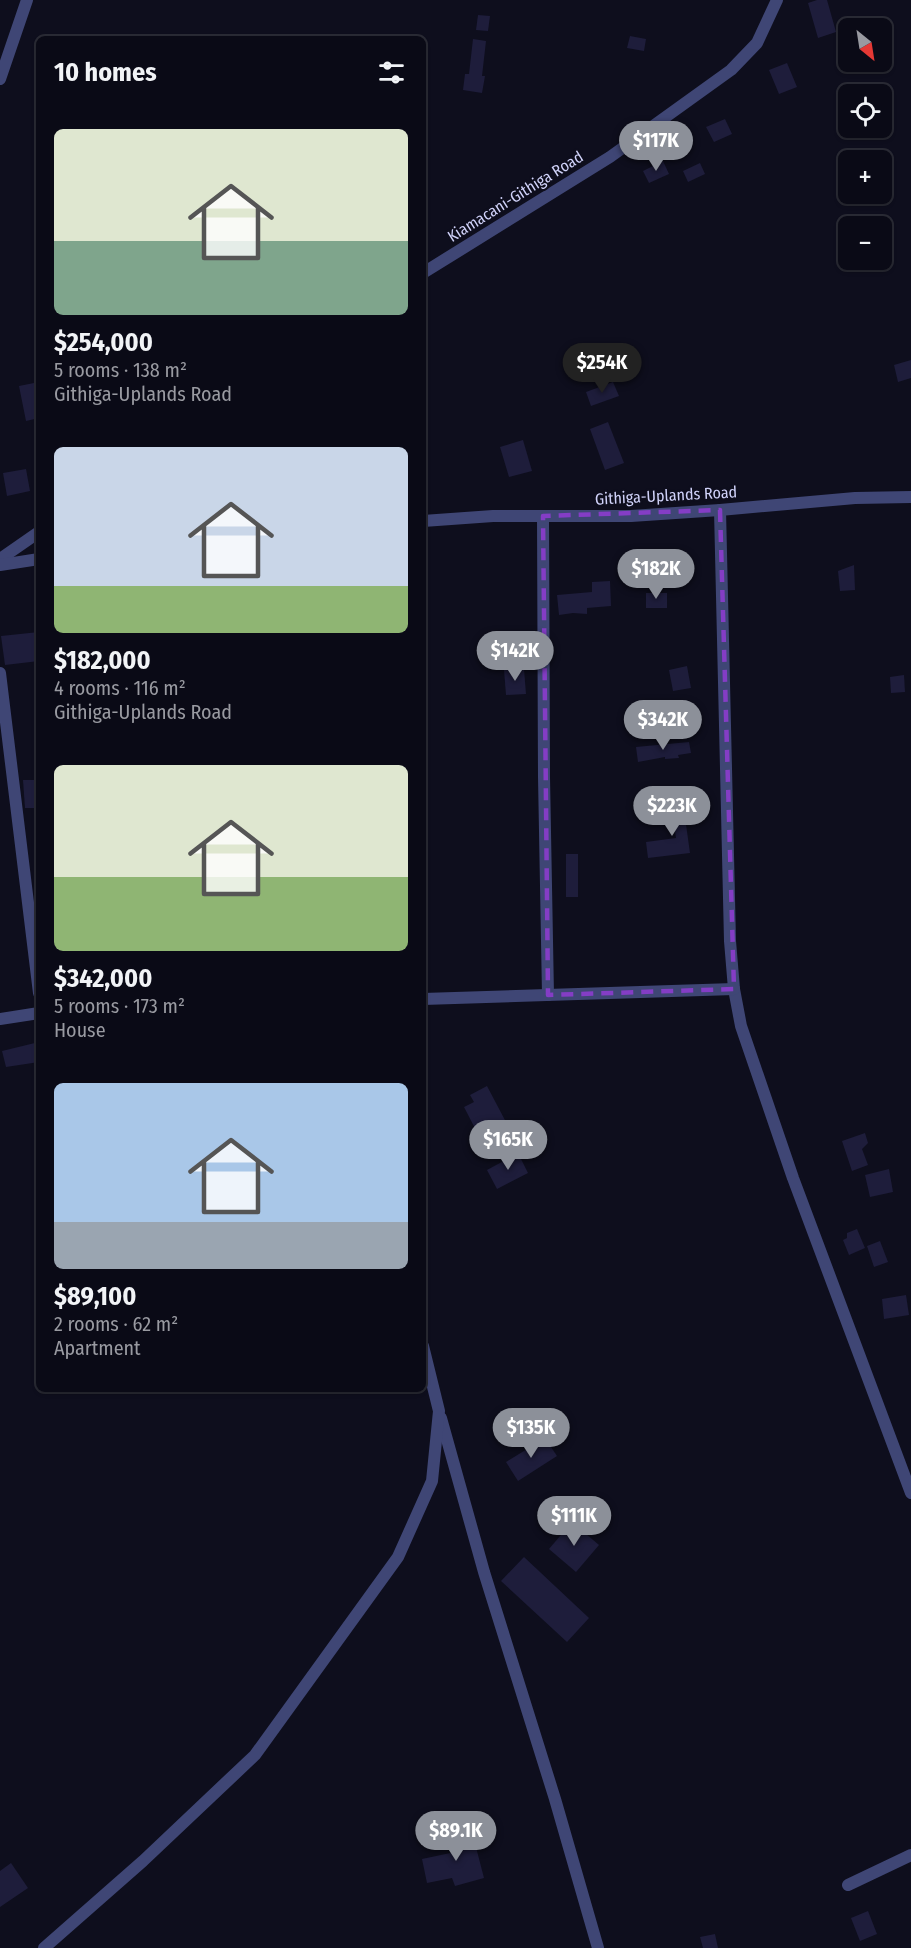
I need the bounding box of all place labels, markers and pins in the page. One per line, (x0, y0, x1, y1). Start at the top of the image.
pin: $117K (614, 121, 698, 172)
pin: $254K (560, 343, 644, 394)
pin: $182K (614, 549, 698, 600)
pin: $142K (473, 631, 557, 682)
pin: $342K (621, 700, 705, 751)
pin: $223K (630, 786, 714, 837)
pin: $165K (466, 1120, 550, 1171)
pin: $135K (489, 1408, 573, 1459)
pin: $111K (532, 1496, 616, 1547)
pin: $89.1K (407, 1811, 505, 1862)

